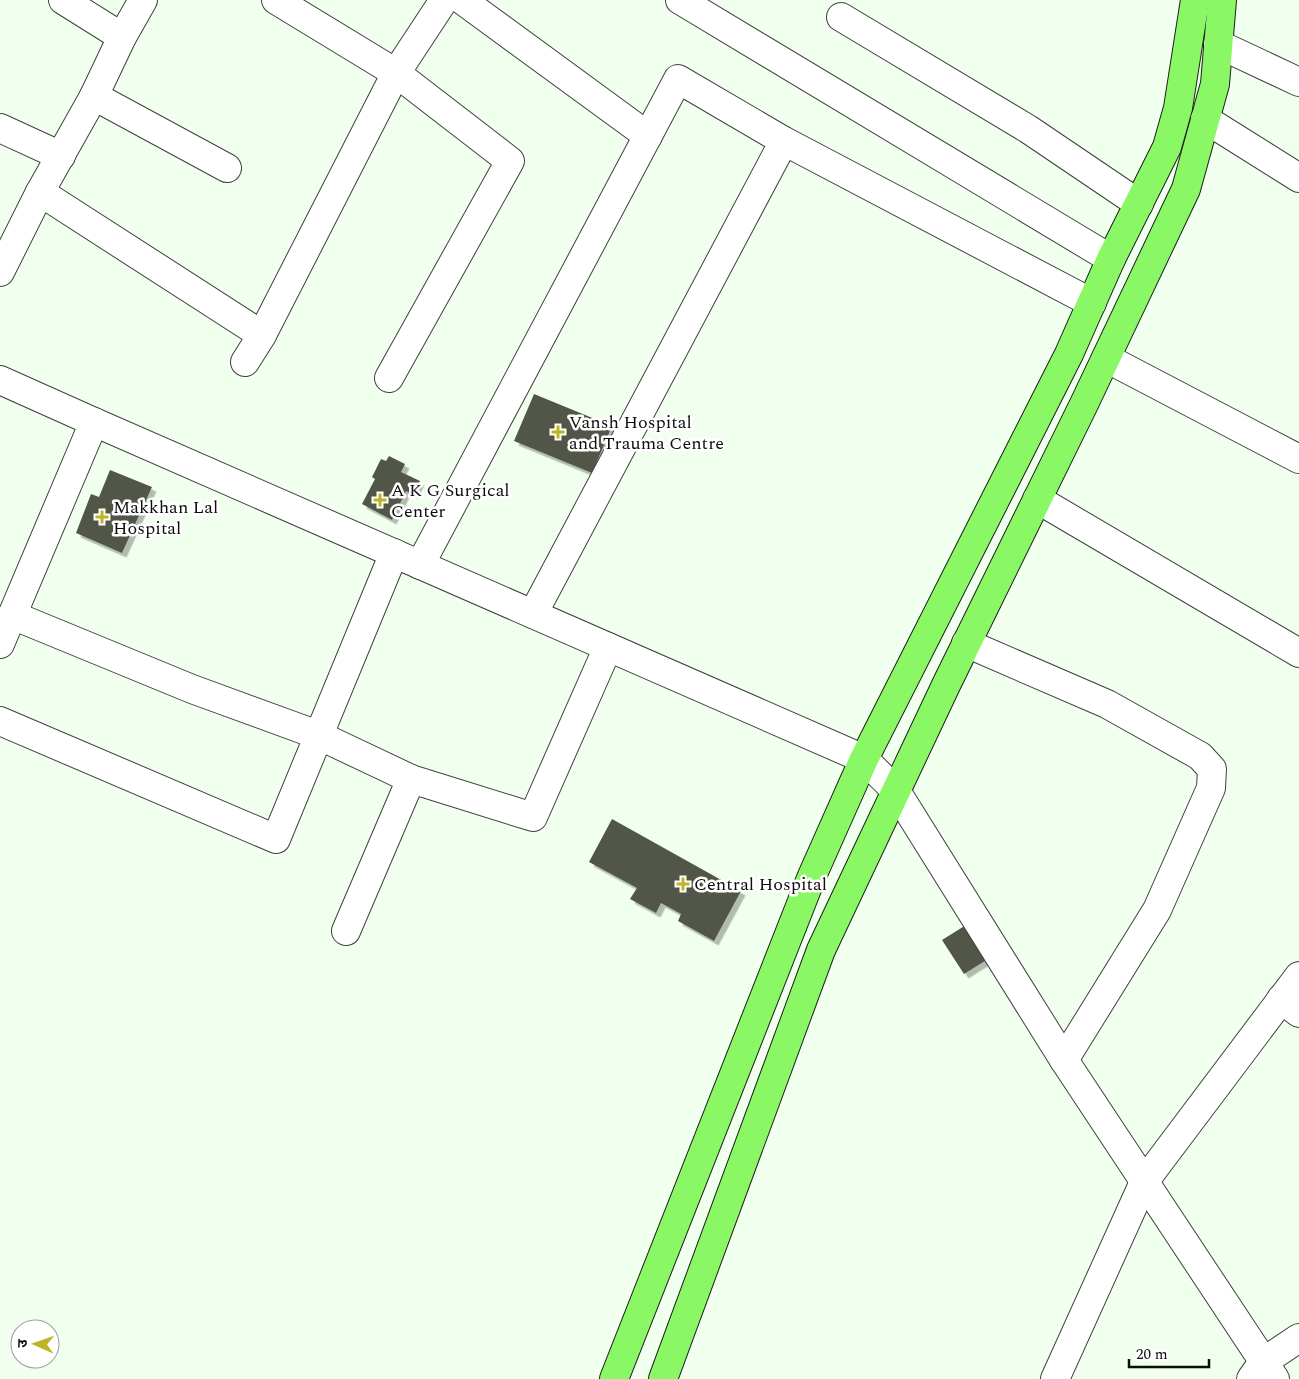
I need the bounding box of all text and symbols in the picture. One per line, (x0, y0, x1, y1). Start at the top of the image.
place label: Vansh Hospital and Trauma Centre (569, 409, 724, 457)
marker: Vansh Hospital and Trauma Centre (551, 425, 565, 439)
place label: A K G Surgical Center (391, 477, 510, 525)
marker: A K G Surgical Center (373, 493, 387, 507)
place label: Makkhan Lal Hospital (113, 494, 218, 542)
marker: Makkhan Lal Hospital (95, 510, 109, 524)
place label: Central Hospital (694, 871, 827, 898)
marker: Central Hospital (676, 877, 690, 891)
north arrow (10, 1319, 60, 1369)
scale bar (1129, 1336, 1209, 1368)
text: उ (12, 1338, 33, 1348)
text: 20 m (1136, 1343, 1168, 1366)

